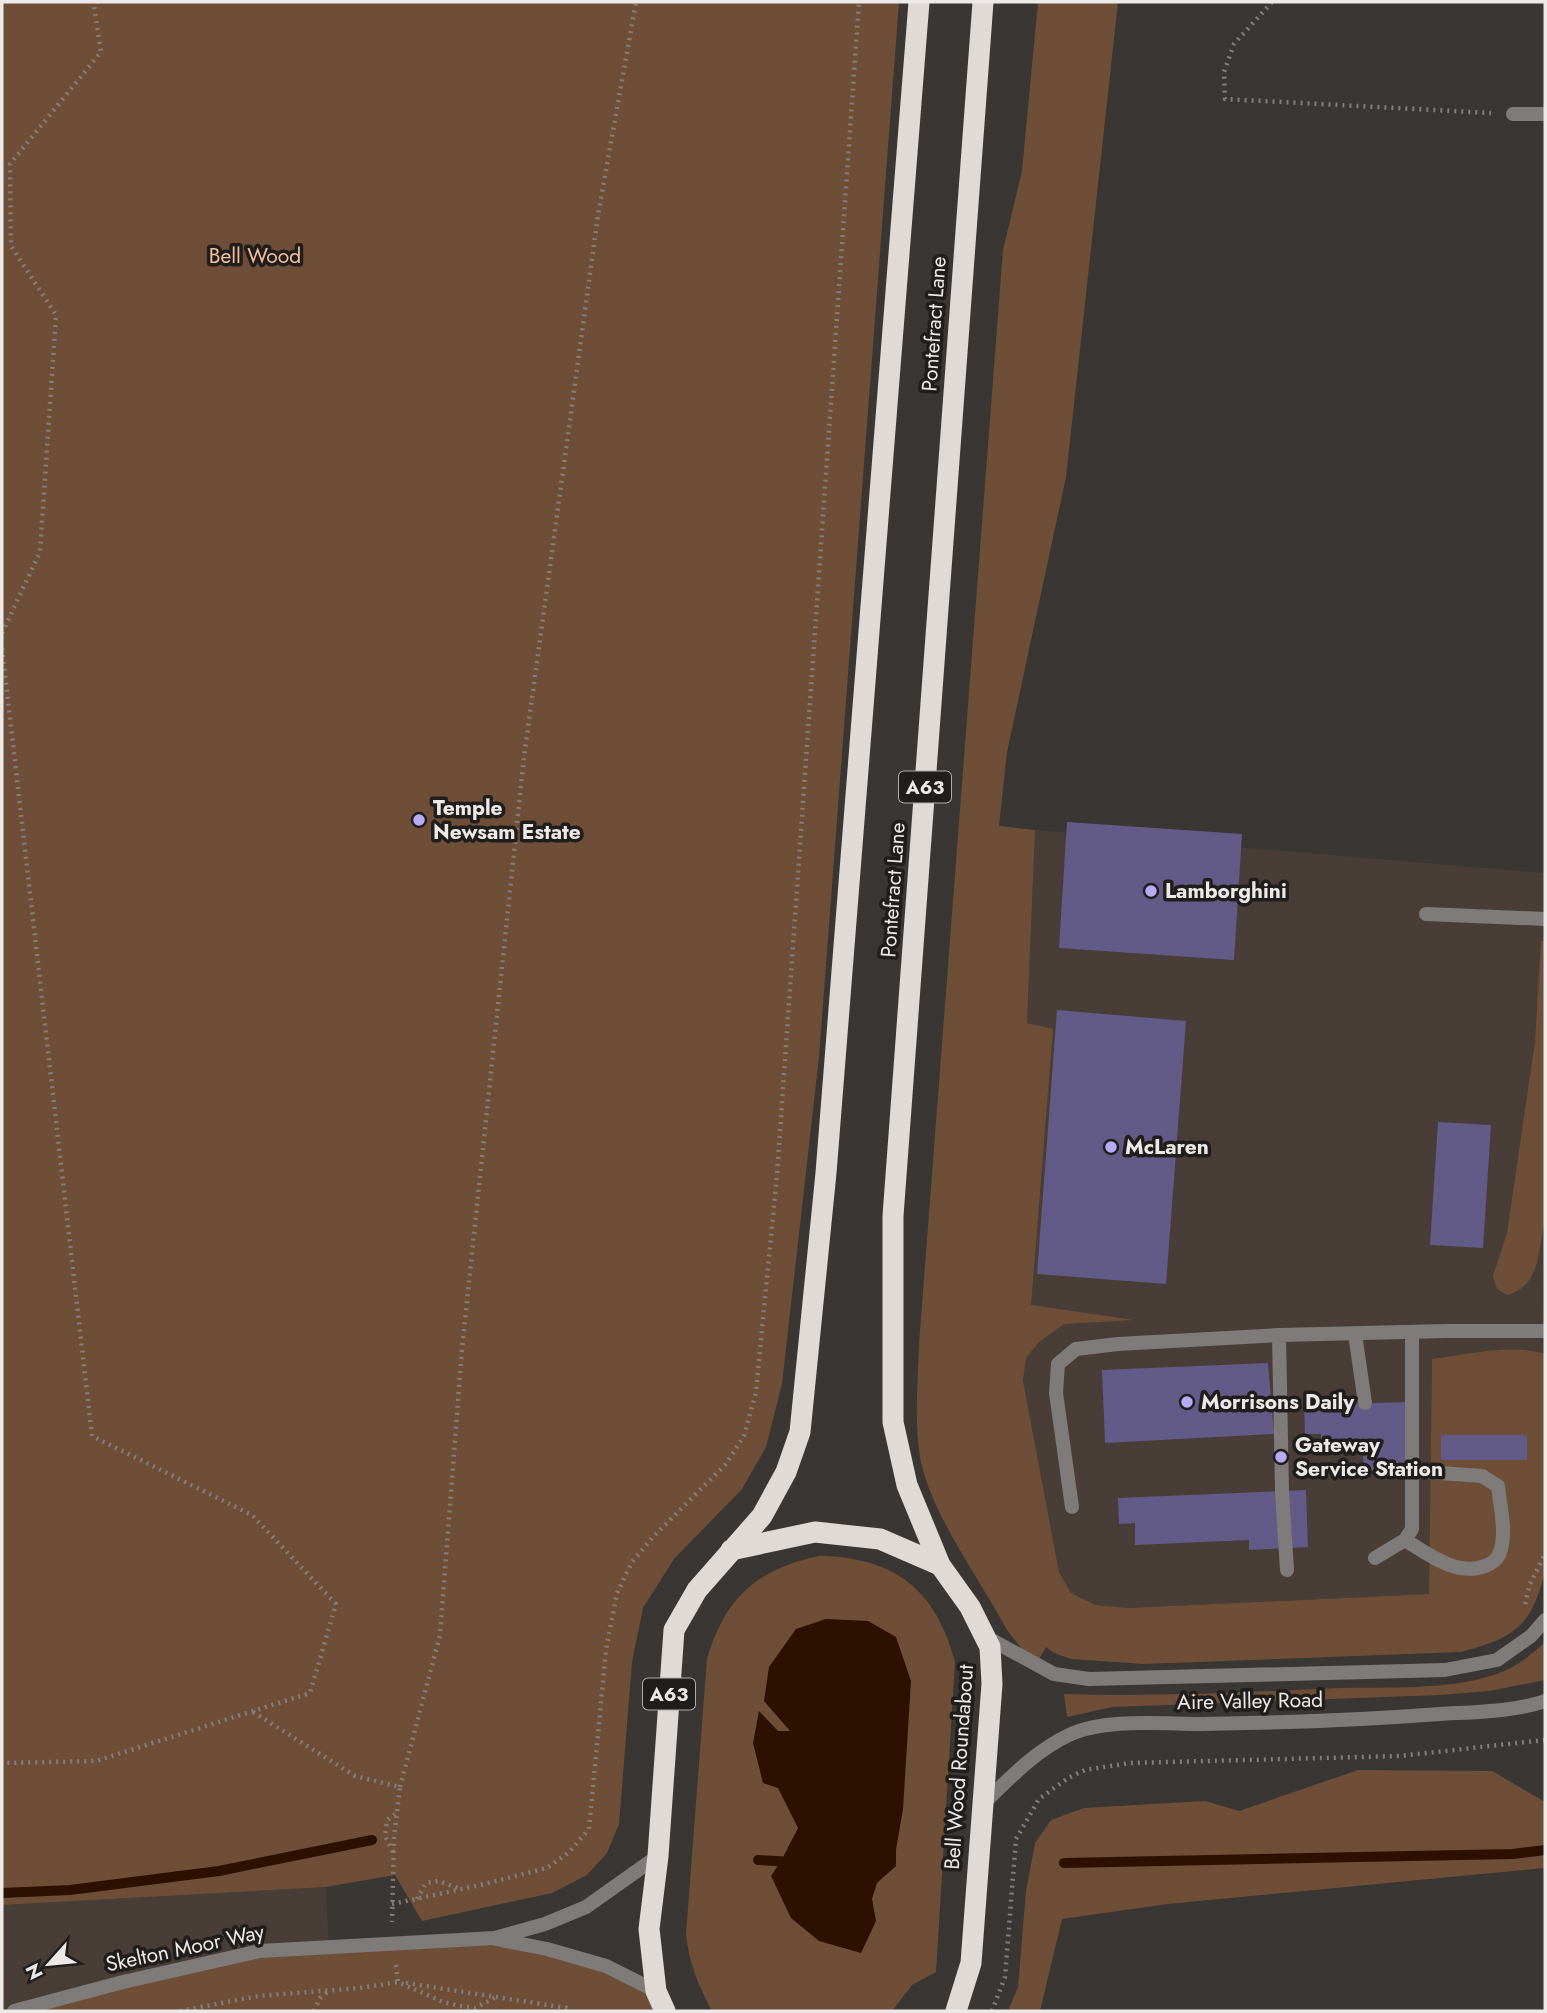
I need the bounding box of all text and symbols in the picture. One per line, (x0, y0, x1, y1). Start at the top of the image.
park label: Bell Wood (209, 241, 301, 271)
street label: Pontefract Lane (914, 255, 954, 393)
road number: A63 (899, 772, 951, 802)
place label: Temple Newsam Estate (433, 793, 581, 847)
marker: Temple Newsam Estate (411, 812, 427, 828)
street label: Pontefract Lane (873, 821, 913, 959)
place label: Lamborghini (1165, 876, 1287, 906)
marker: Lamborghini (1143, 883, 1159, 899)
place label: McLaren (1125, 1132, 1209, 1162)
marker: McLaren (1103, 1139, 1119, 1155)
place label: Morrisons Daily (1201, 1387, 1355, 1417)
marker: Morrisons Daily (1179, 1394, 1195, 1410)
place label: Gateway Service Station (1295, 1430, 1443, 1484)
marker: Gateway Service Station (1273, 1449, 1289, 1465)
street label: Bell Wood Roundabout (937, 1663, 981, 1871)
road number: A63 (643, 1678, 695, 1710)
street label: Aire Valley Road (1177, 1685, 1323, 1717)
street label: Skelton Moor Way (103, 1916, 268, 1979)
north arrow (14, 1929, 84, 1999)
text: N (19, 1959, 50, 1984)

